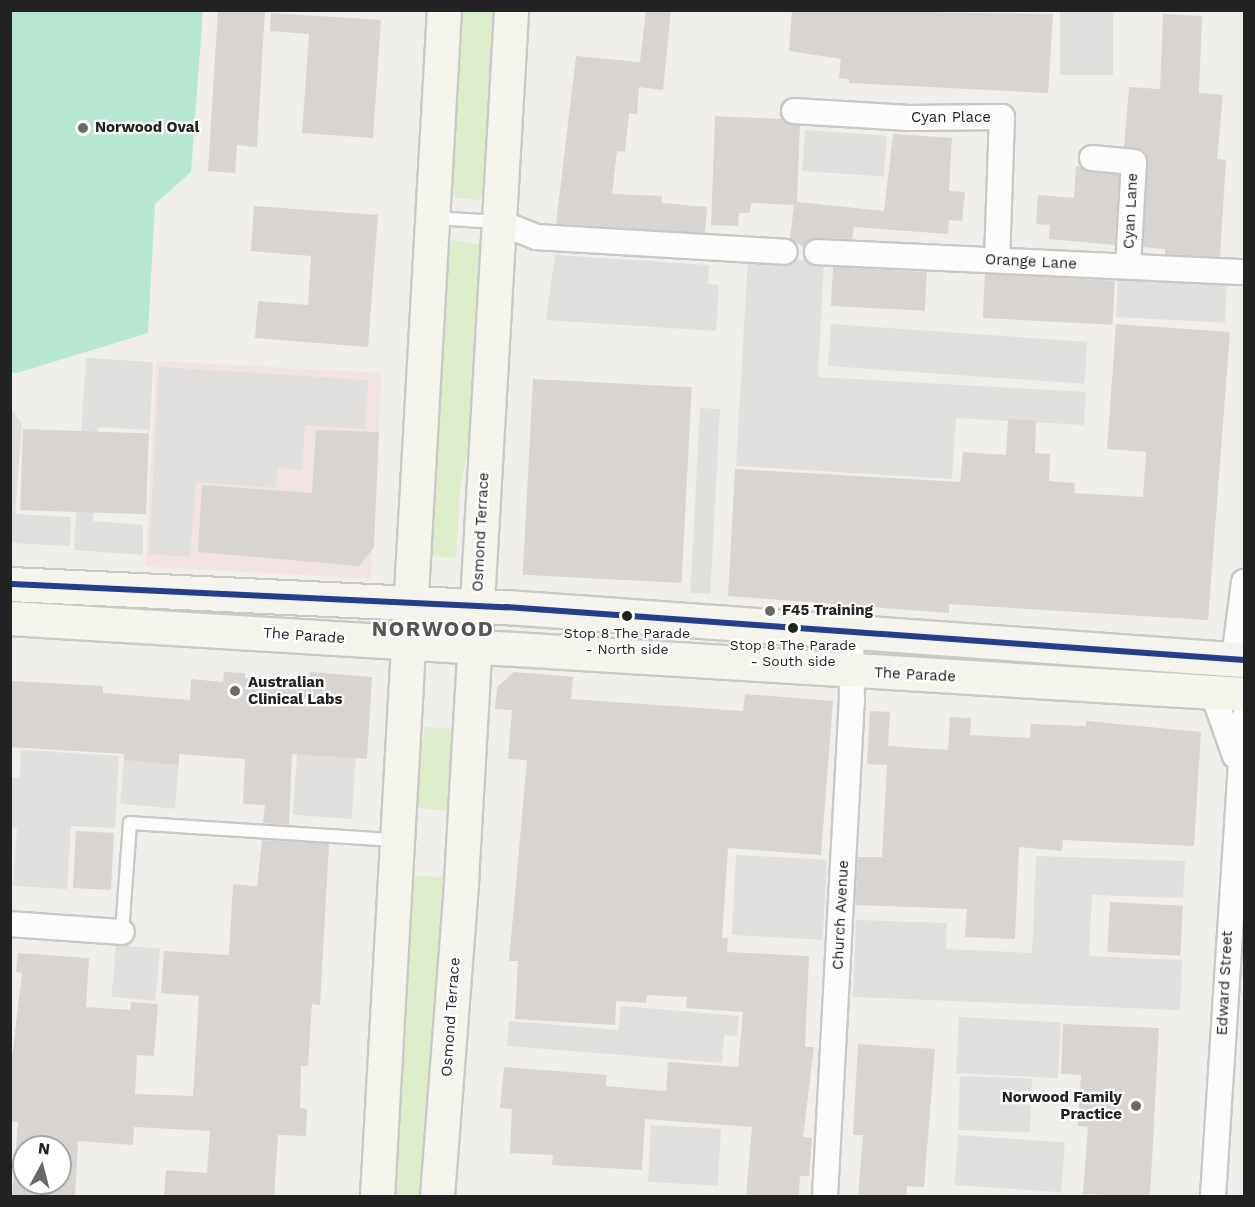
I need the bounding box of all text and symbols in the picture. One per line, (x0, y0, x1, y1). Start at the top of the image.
street label: Cyan Place (911, 109, 991, 127)
place label: Norwood Oval (95, 119, 199, 137)
marker: Norwood Oval (76, 121, 90, 135)
street label: Cyan Lane (1120, 173, 1142, 249)
street label: Orange Lane (985, 251, 1077, 273)
street label: Osmond Terrace (469, 472, 493, 592)
place label: F45 Training (782, 602, 873, 620)
marker: F45 Training (763, 604, 777, 618)
marker: Stop 8 The Parade - North side (621, 610, 633, 622)
district label: NORWOOD (372, 616, 494, 642)
marker: Stop 8 The Parade - South side (787, 622, 799, 634)
street label: The Parade (263, 624, 345, 648)
place label: Stop 8 The Parade - North side (564, 625, 690, 658)
place label: Stop 8 The Parade - South side (730, 637, 856, 670)
street label: The Parade (874, 664, 956, 686)
place label: Australian Clinical Labs (248, 673, 343, 708)
marker: Australian Clinical Labs (226, 682, 244, 700)
street label: Church Avenue (829, 859, 853, 971)
street label: Edward Street (1213, 930, 1237, 1036)
street label: Osmond Terrace (438, 957, 464, 1077)
place label: Norwood Family Practice (1002, 1088, 1122, 1123)
marker: Norwood Family Practice (1127, 1097, 1145, 1115)
north arrow (12, 1135, 72, 1195)
text: N (37, 1138, 51, 1159)

